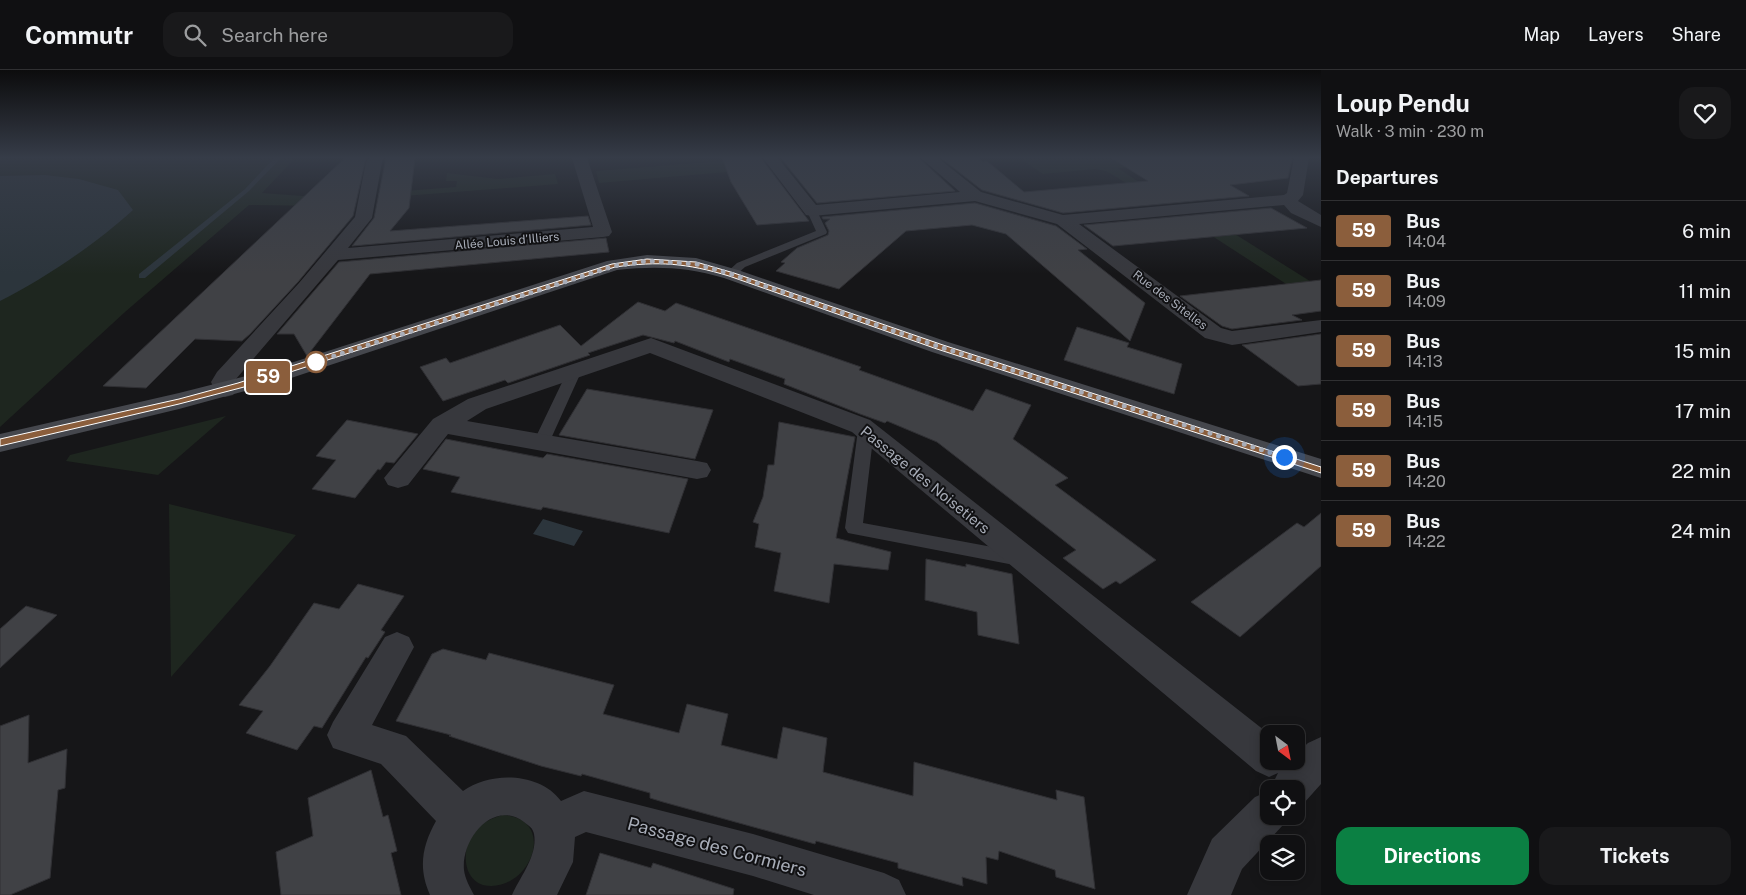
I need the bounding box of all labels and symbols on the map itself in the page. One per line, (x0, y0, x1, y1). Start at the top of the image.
street label: Allée Louis d'Illiers (454, 229, 560, 253)
street label: Rue des Sitelles (1130, 268, 1210, 332)
unlabelled marker (305, 351, 327, 373)
line badge: 59 (246, 361, 290, 393)
street label: Passage des Noisetiers (857, 422, 993, 537)
your location (1272, 445, 1297, 470)
north arrow (1260, 725, 1305, 770)
street label: Passage des Cormiers (625, 812, 809, 881)

